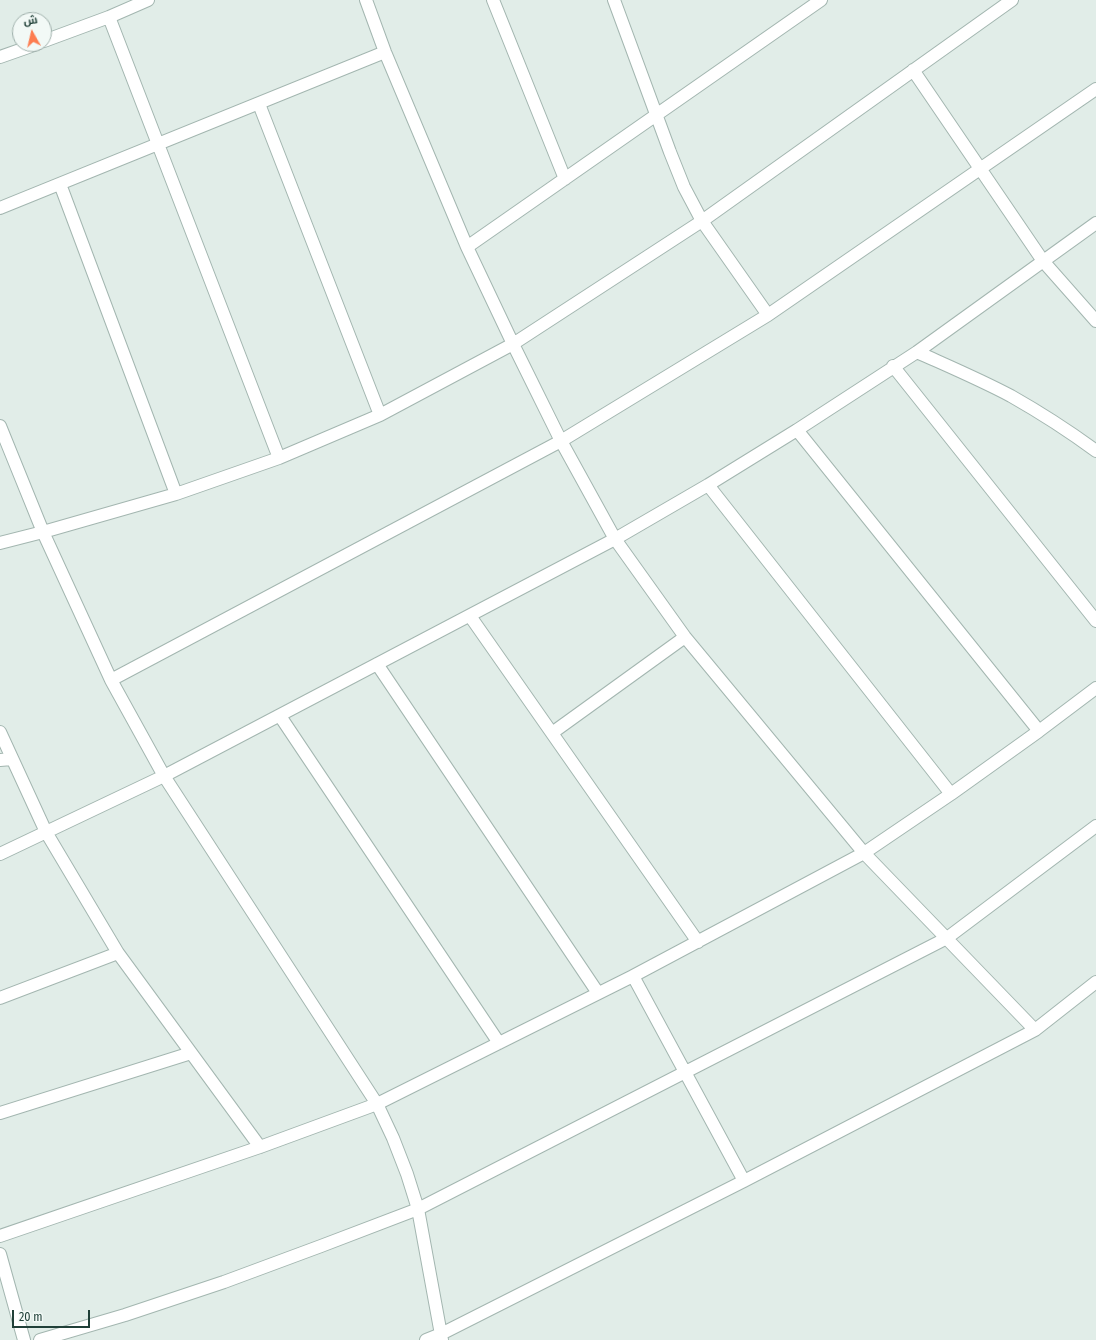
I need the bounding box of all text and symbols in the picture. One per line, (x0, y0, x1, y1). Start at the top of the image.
north arrow (12, 12, 52, 52)
text: ش (23, 13, 38, 28)
scale bar (14, 1302, 92, 1328)
text: 20 m (19, 1310, 43, 1324)

